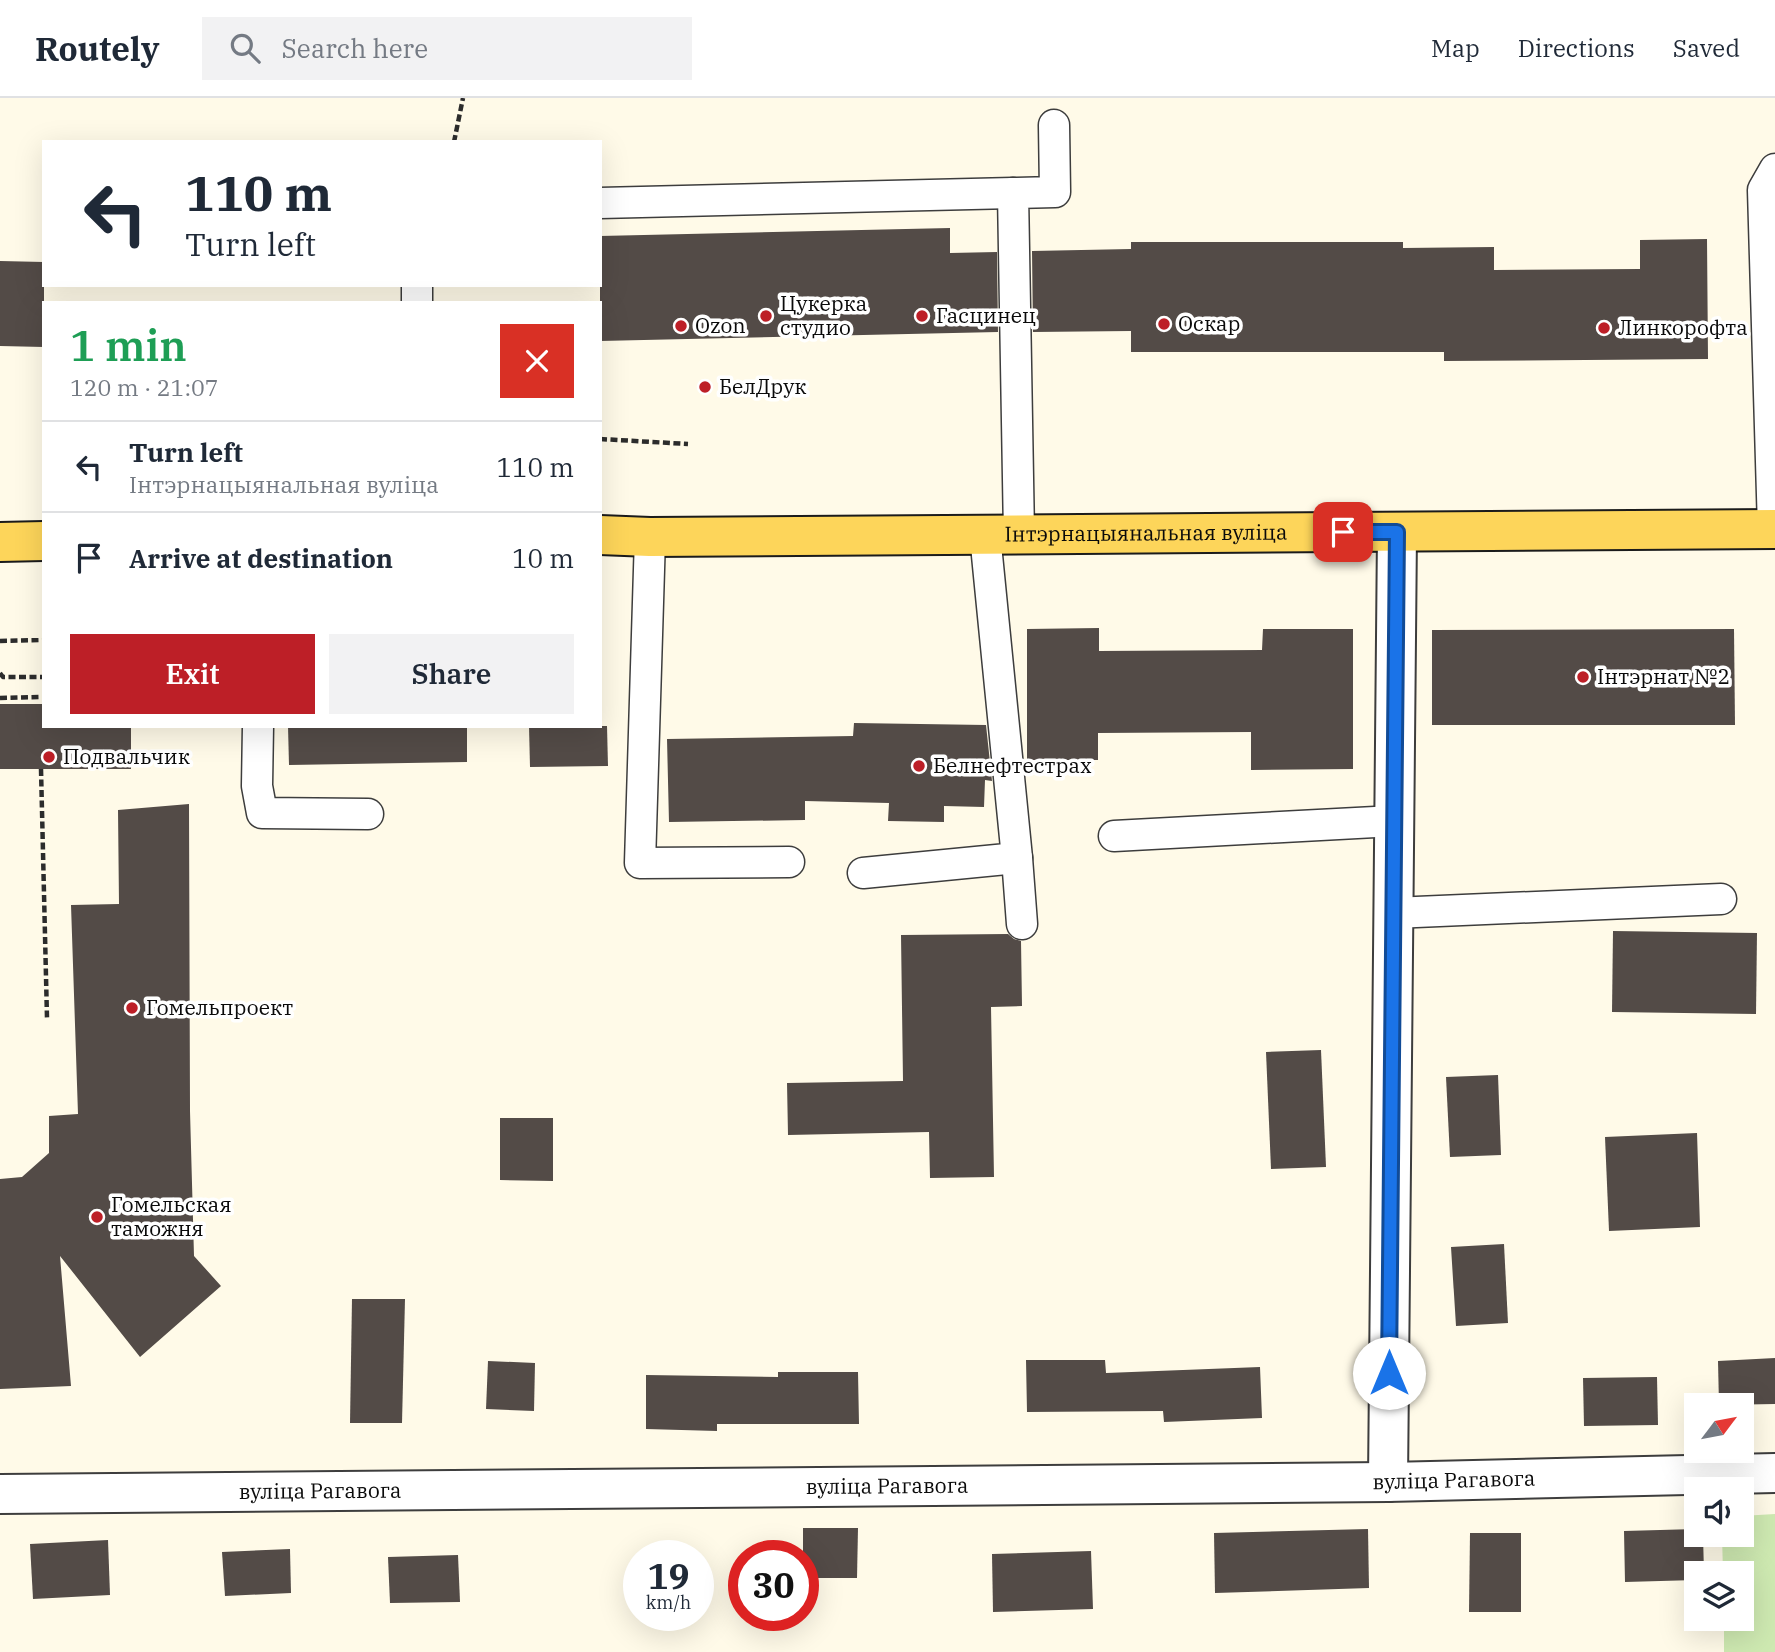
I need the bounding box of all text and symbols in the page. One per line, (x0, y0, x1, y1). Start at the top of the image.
search box (202, 17, 692, 80)
text: Routely (35, 27, 160, 70)
icon: search (226, 29, 264, 67)
text: Search here (282, 31, 428, 65)
text: Map (1431, 32, 1480, 64)
text: Directions (1518, 32, 1635, 64)
text: Saved (1673, 32, 1740, 64)
text: 110 m (185, 161, 332, 224)
icon: left (70, 168, 161, 259)
text: Turn left (185, 223, 316, 265)
place label: Цукерка студио (780, 289, 867, 341)
place label: Гасцинец (936, 301, 1036, 329)
marker: Цукерка студио (758, 308, 774, 324)
marker: Гасцинец (914, 308, 930, 324)
place label: Оскар (1178, 309, 1240, 337)
place label: Ozon (695, 311, 746, 339)
place label: Линкорофта (1618, 313, 1748, 341)
marker: Оскар (1156, 316, 1172, 332)
text: 1 min (70, 318, 187, 373)
marker: Ozon (673, 318, 689, 334)
marker: Линкорофта (1596, 320, 1612, 336)
button: close (500, 324, 574, 398)
text: 120 m · 21:07 (70, 372, 219, 402)
place label: БелДрук (719, 372, 807, 400)
marker: БелДрук (697, 379, 713, 395)
text: Turn left (129, 435, 243, 469)
icon: left (70, 448, 108, 486)
text: 110 m (496, 450, 574, 484)
text: Інтэрнацыянальная вуліца (129, 469, 439, 499)
pin (1313, 502, 1373, 562)
icon: arrive (1324, 513, 1362, 551)
street label: Інтэрнацыянальная вуліца (1004, 517, 1288, 547)
icon: arrive (70, 539, 108, 577)
text: Arrive at destination (129, 541, 393, 575)
text: 10 m (512, 541, 574, 575)
button: Exit (70, 634, 315, 714)
button: Share (329, 634, 574, 714)
place label: Інтэрнат №2 (1597, 662, 1730, 690)
marker: Інтэрнат №2 (1575, 669, 1591, 685)
place label: Подвальчик (63, 742, 190, 770)
marker: Подвальчик (41, 749, 57, 765)
place label: Белнефтестрах (933, 751, 1092, 779)
marker: Белнефтестрах (911, 758, 927, 774)
place label: Гомельпроект (146, 993, 293, 1021)
marker: Гомельпроект (124, 1000, 140, 1016)
place label: Гомельская таможня (111, 1190, 231, 1242)
marker: Гомельская таможня (89, 1209, 105, 1225)
position arrow (1352, 1336, 1426, 1410)
north arrow (1684, 1393, 1754, 1463)
map controls (1684, 1393, 1754, 1631)
street label: вуліца Рагавога (1372, 1464, 1536, 1495)
street label: вуліца Рагавога (805, 1471, 968, 1500)
street label: вуліца Рагавога (238, 1476, 401, 1505)
button: sound (1684, 1477, 1754, 1547)
speed limit sign: 30 (728, 1540, 819, 1631)
text: 19 (647, 1553, 690, 1599)
button: layers (1684, 1561, 1754, 1631)
text: km/h (646, 1591, 691, 1614)

